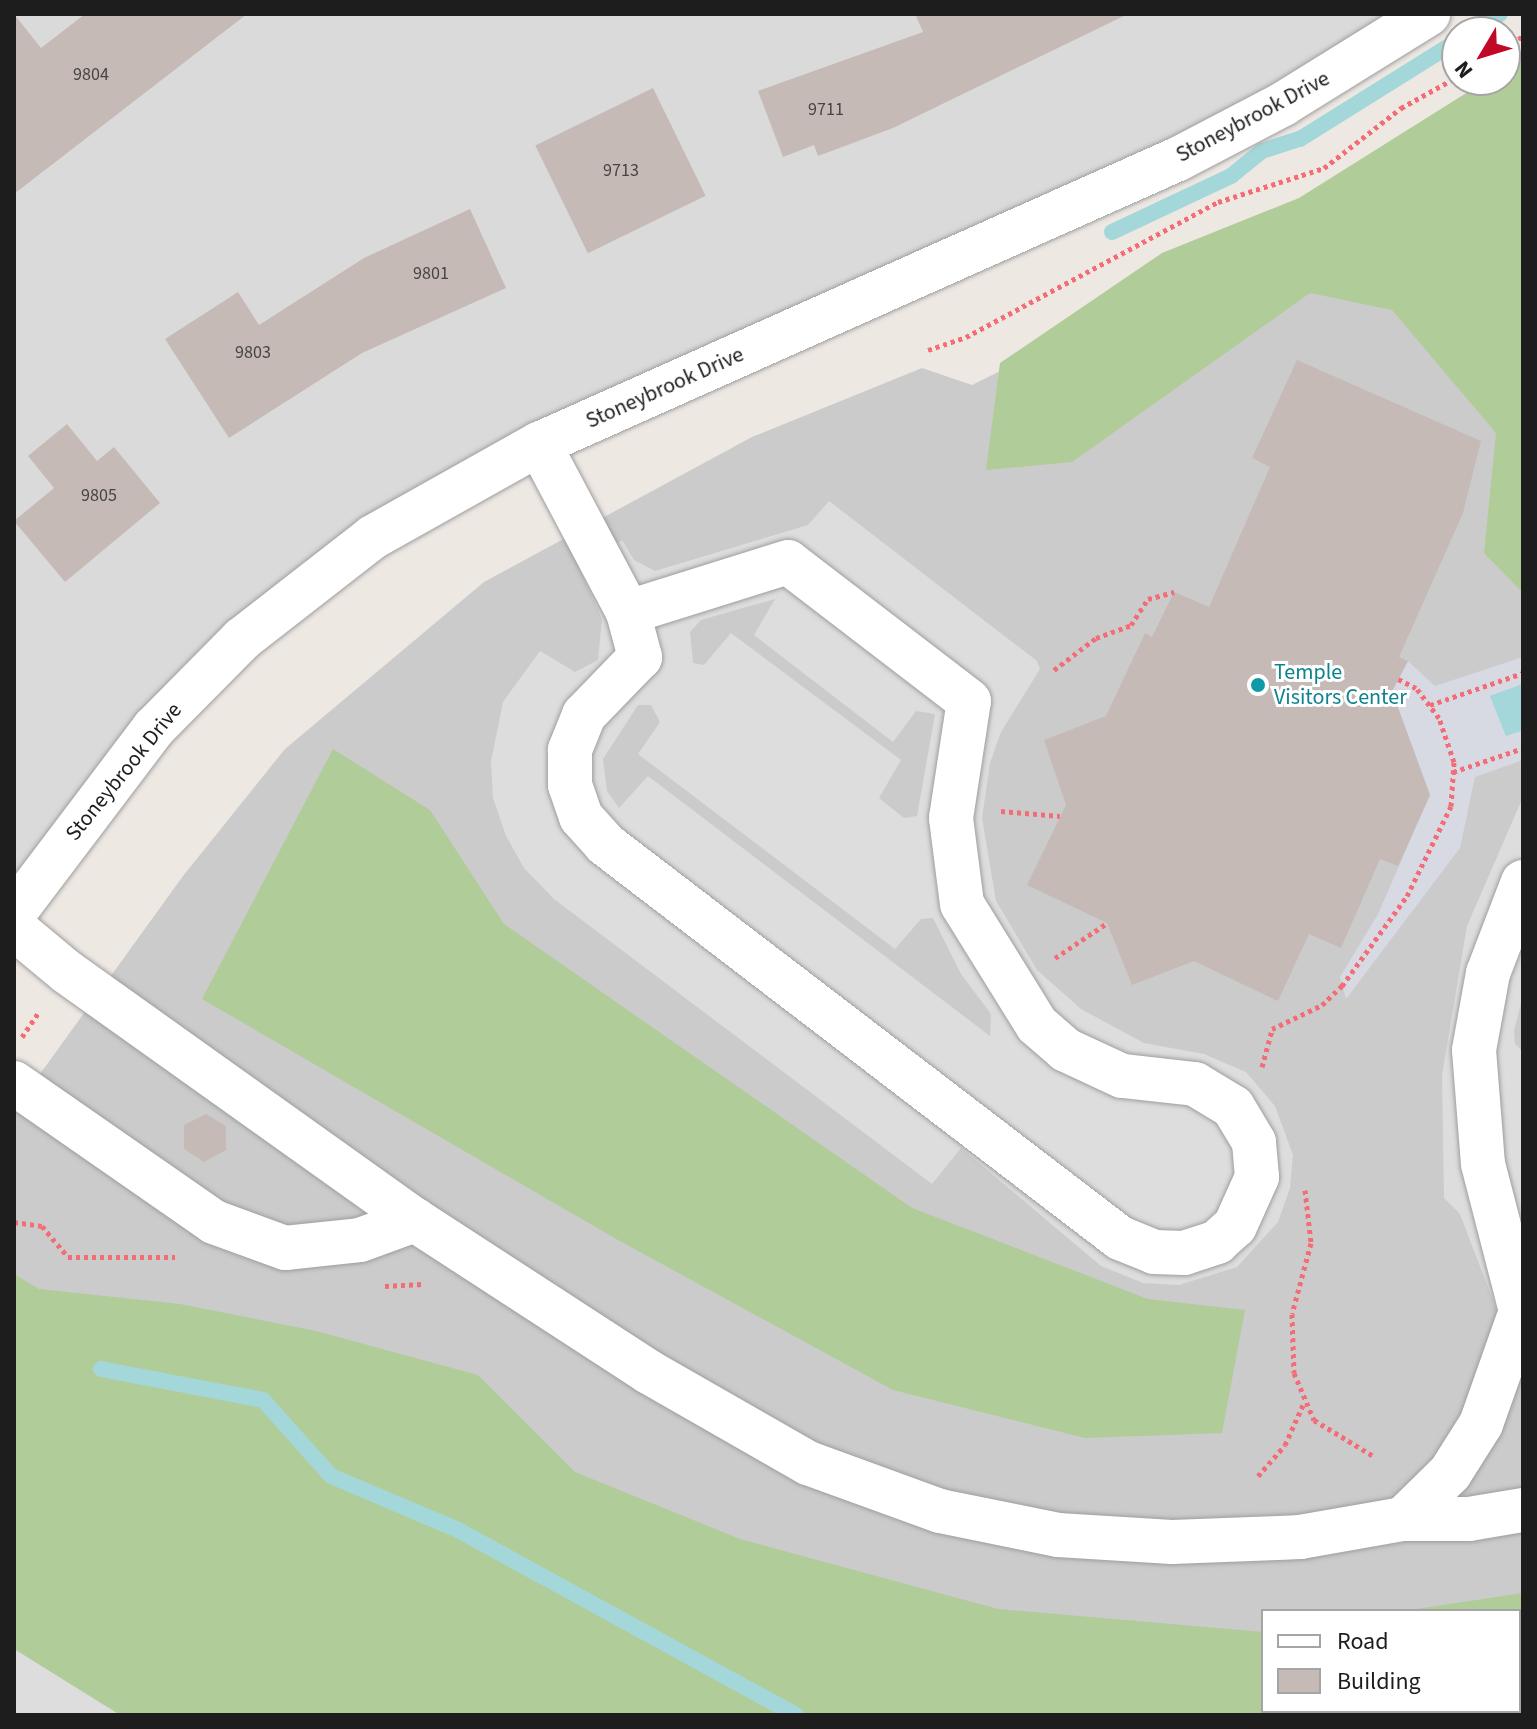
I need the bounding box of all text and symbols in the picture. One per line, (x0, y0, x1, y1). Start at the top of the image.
north arrow (1441, 16, 1521, 96)
text: N (1447, 54, 1481, 85)
house number: 9804 (73, 64, 109, 86)
street label: Stoneybrook Drive (1172, 65, 1334, 169)
house number: 9711 (808, 99, 844, 121)
house number: 9713 (603, 160, 639, 182)
house number: 9801 (413, 263, 449, 285)
street label: Stoneybrook Drive (582, 341, 748, 435)
house number: 9803 (235, 342, 271, 364)
house number: 9805 (81, 485, 117, 507)
place label: Temple Visitors Center (1274, 659, 1407, 710)
marker: Temple Visitors Center (1249, 676, 1267, 694)
street label: Stoneybrook Drive (60, 698, 188, 846)
legend (1261, 1609, 1521, 1713)
text: Road (1337, 1624, 1389, 1659)
text: Building (1337, 1664, 1421, 1699)

